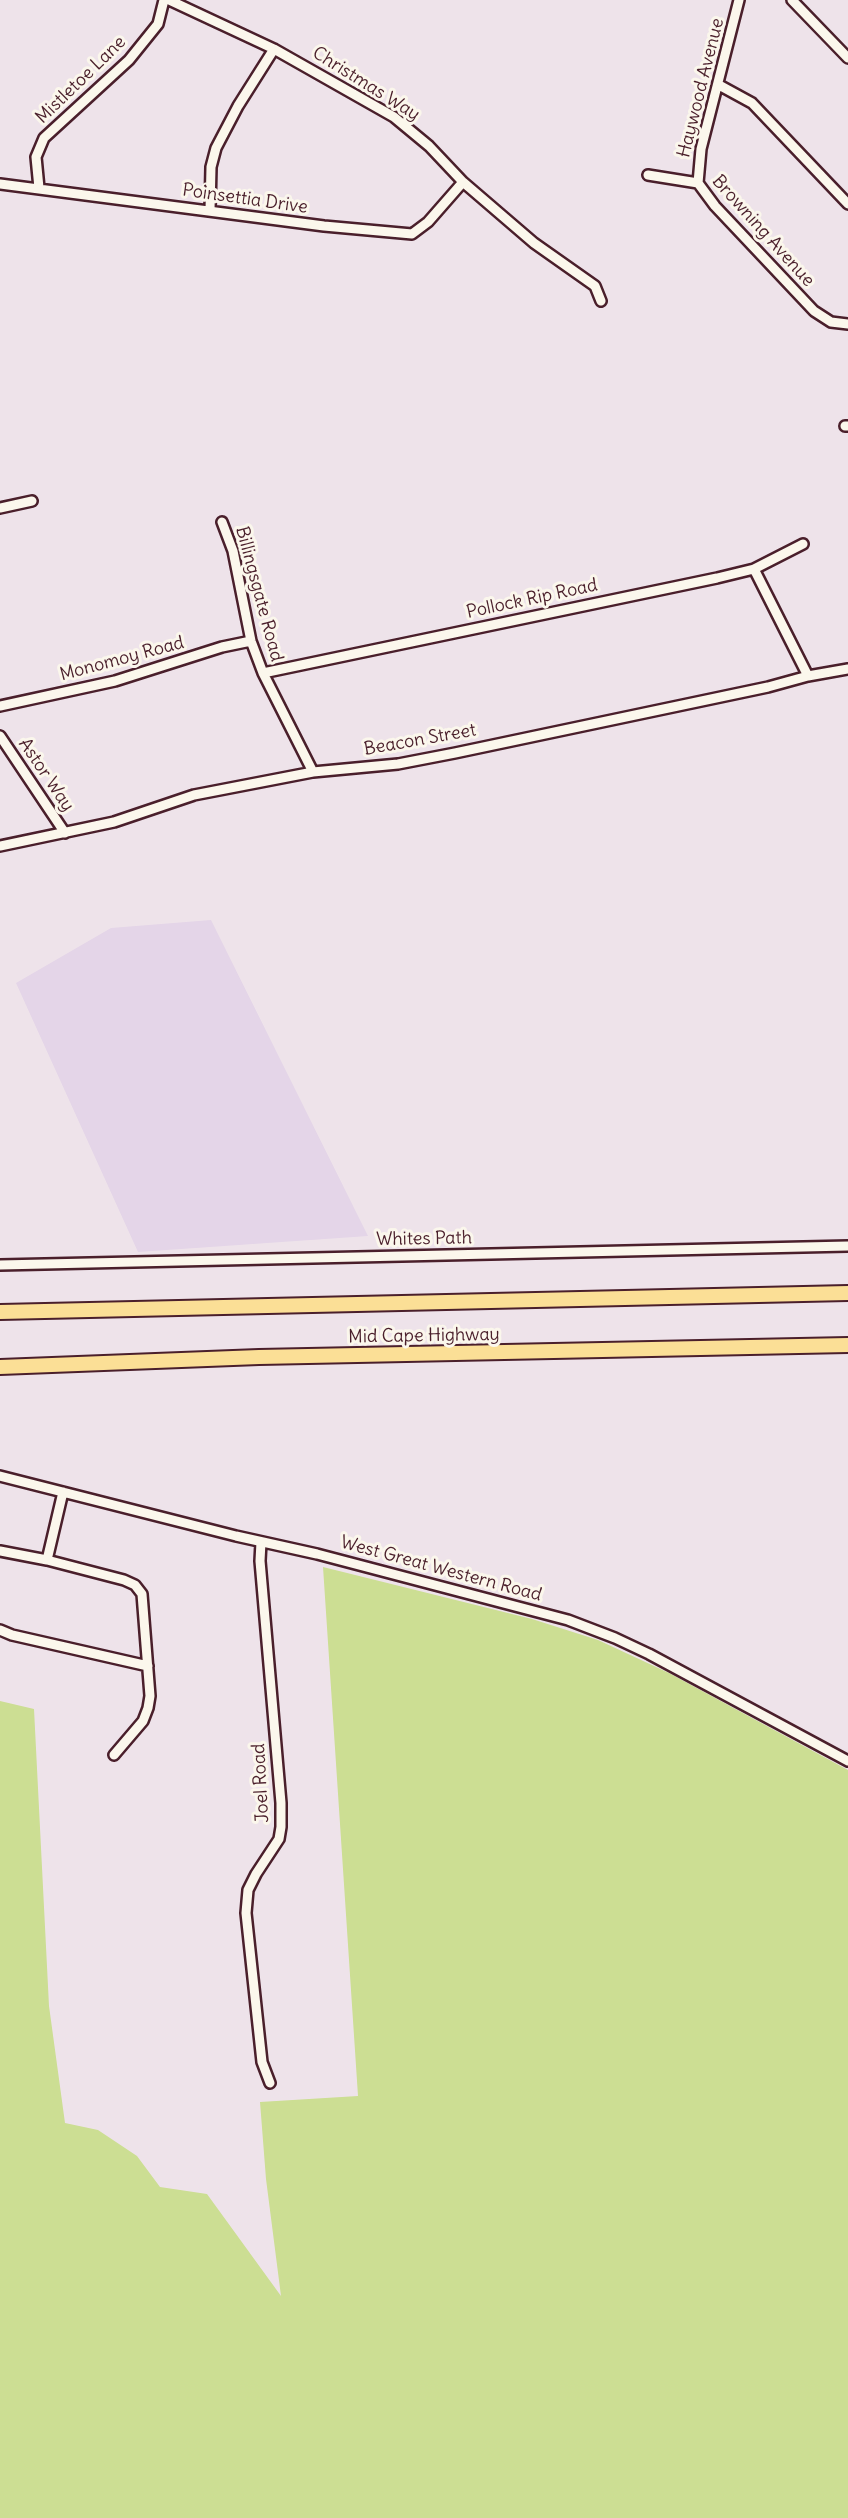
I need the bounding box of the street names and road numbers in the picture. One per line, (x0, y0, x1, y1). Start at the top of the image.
street label: Haywood Avenue (673, 16, 729, 160)
street label: Mistletoe Lane (31, 32, 131, 128)
street label: Christmas Way (308, 42, 424, 126)
street label: Browning Avenue (707, 171, 819, 291)
street label: Poinsettia Drive (181, 180, 309, 218)
street label: Billingsgate Road (231, 524, 287, 664)
street label: Pollock Rip Road (464, 575, 600, 623)
street label: Monomoy Road (58, 632, 186, 686)
street label: Beacon Street (362, 720, 478, 760)
street label: Astor Way (14, 734, 78, 816)
street label: Whites Path (376, 1227, 472, 1251)
street label: Mid Cape Highway (348, 1324, 500, 1348)
street label: West Great Western Road (338, 1532, 544, 1606)
street label: Joel Road (248, 1743, 274, 1823)

